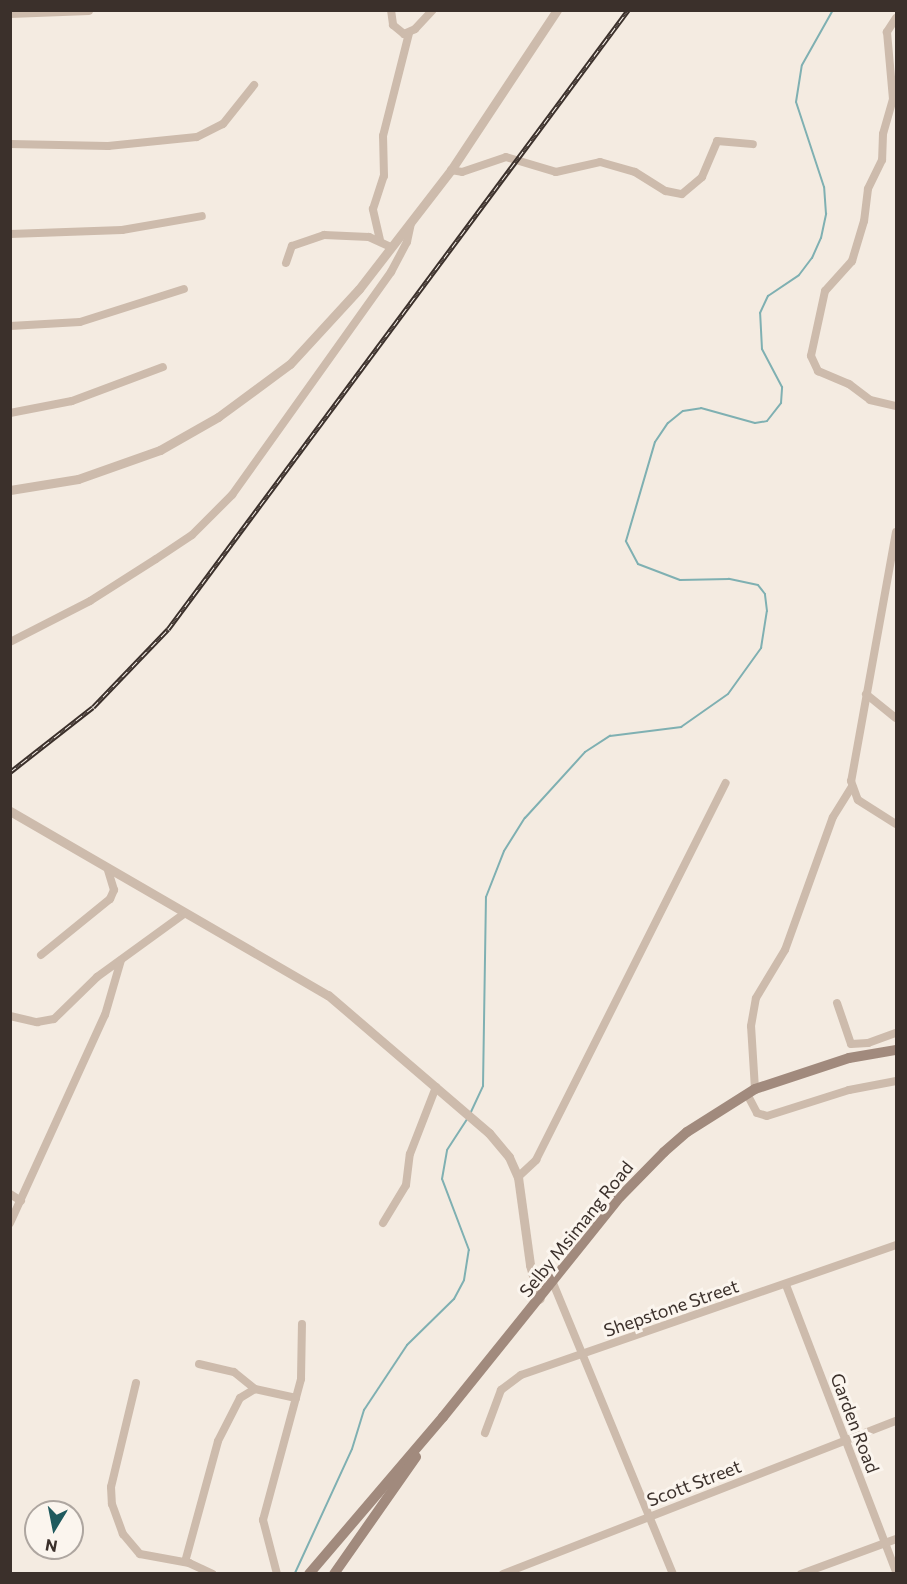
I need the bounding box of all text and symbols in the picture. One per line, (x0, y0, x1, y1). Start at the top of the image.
street label: Selby Msimang Road (515, 1157, 637, 1301)
street label: Shepstone Street (601, 1275, 741, 1341)
street label: Garden Road (826, 1370, 884, 1476)
street label: Scott Street (644, 1455, 744, 1511)
north arrow (24, 1500, 84, 1560)
text: N (44, 1536, 59, 1557)

